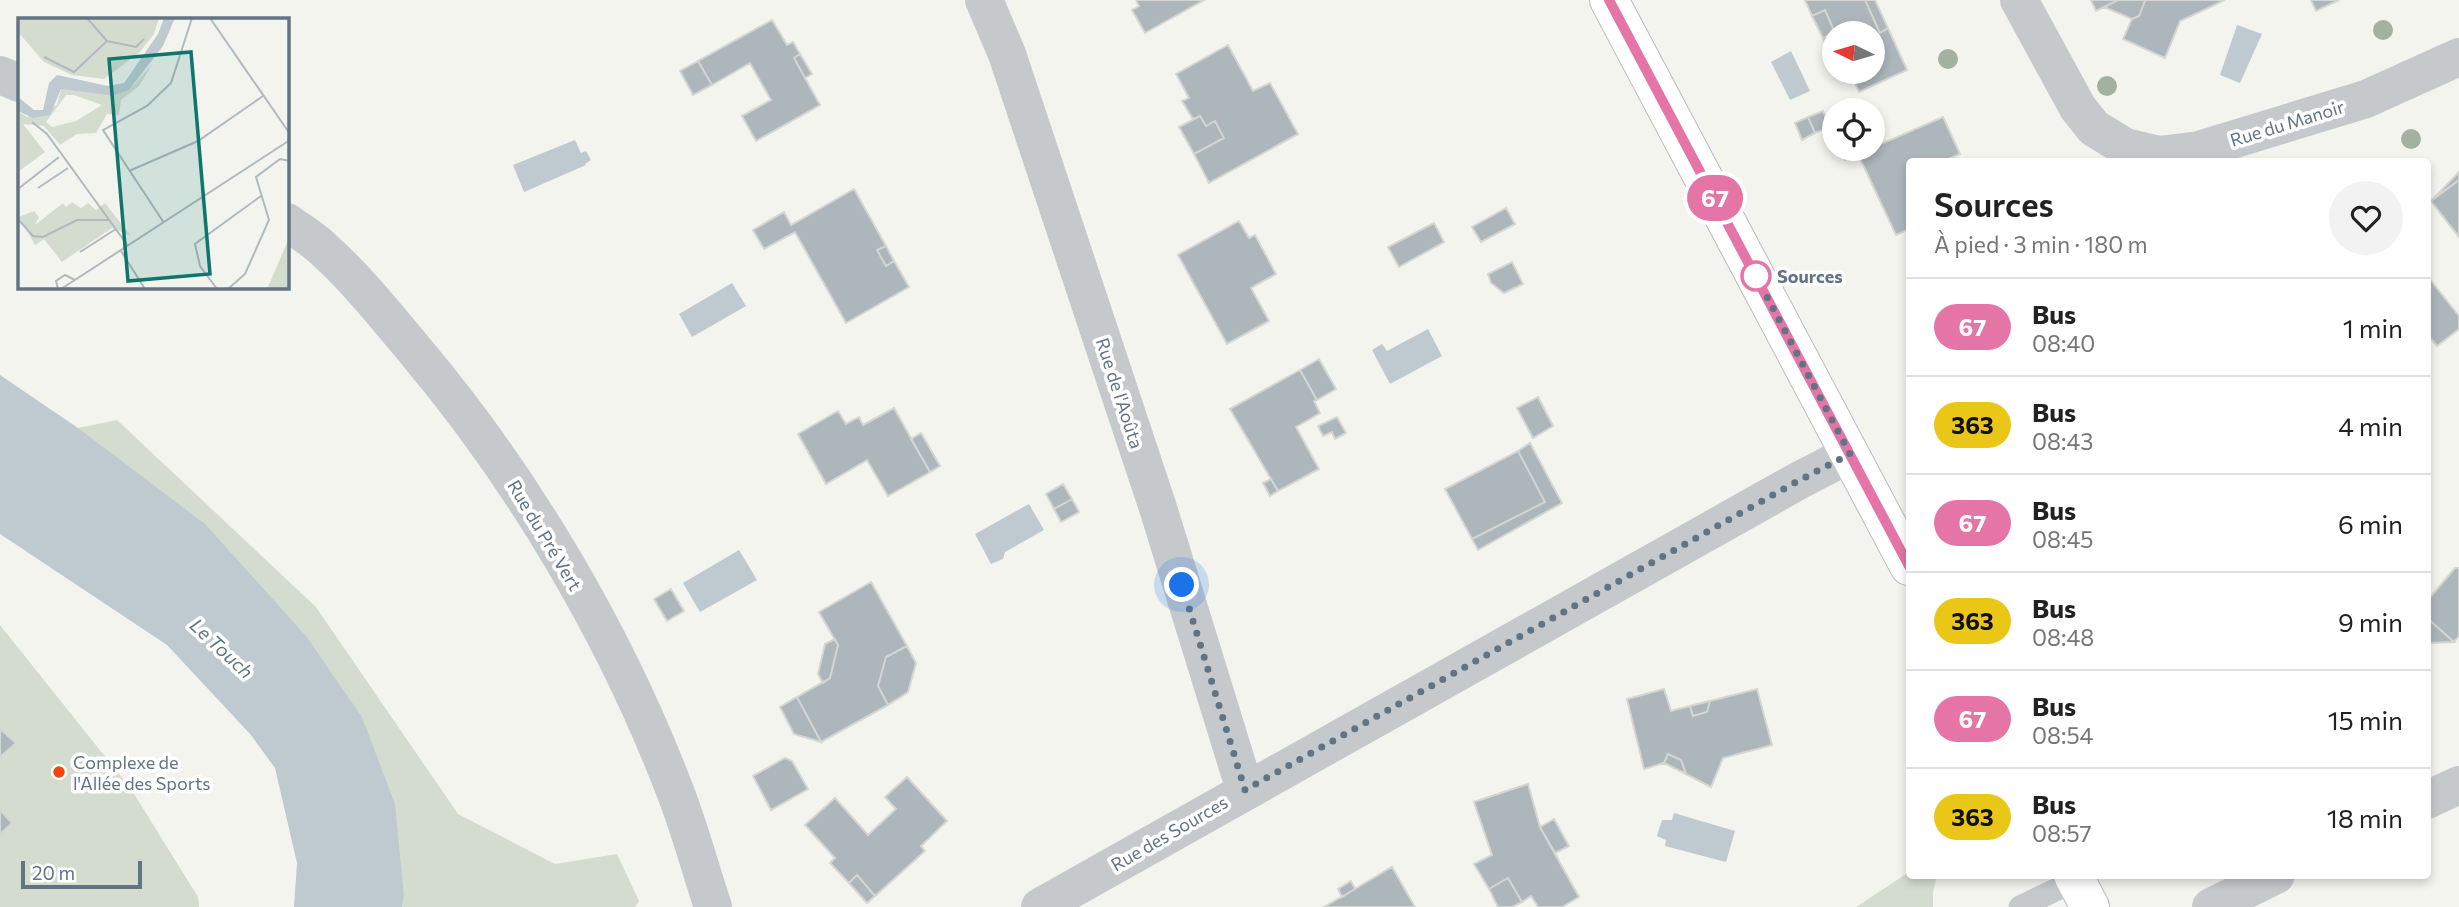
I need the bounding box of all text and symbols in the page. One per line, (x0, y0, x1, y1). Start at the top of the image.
inset map (18, 18, 289, 289)
north arrow (1822, 21, 1885, 84)
map controls (1822, 21, 1885, 161)
street label: Rue du Manoir (2227, 95, 2347, 151)
button: locate (1822, 98, 1885, 161)
line badge: 67 (1684, 175, 1746, 221)
button: heart (2329, 181, 2403, 255)
text: 67 (1701, 183, 1729, 212)
text: Sources (1934, 183, 2054, 224)
text: À pied · 3 min · 180 m (1934, 230, 2148, 258)
marker: Sources (1741, 261, 1771, 291)
place label: Sources (1777, 265, 1843, 287)
text: Bus (2032, 298, 2076, 329)
text: 67 (1959, 312, 1986, 341)
text: 1 min (2343, 312, 2403, 343)
text: 08:40 (2032, 329, 2095, 357)
street label: Rue de l'Aoûta (1092, 335, 1148, 451)
text: Bus (2032, 396, 2076, 427)
text: 363 (1951, 410, 1994, 439)
text: 4 min (2338, 410, 2403, 441)
text: 08:43 (2032, 427, 2093, 455)
street label: Rue du Pré Vert (503, 476, 587, 594)
text: Bus (2032, 494, 2076, 525)
text: 67 (1959, 508, 1986, 537)
text: 6 min (2338, 508, 2403, 539)
text: 08:45 (2032, 525, 2093, 553)
your location (1164, 567, 1199, 602)
text: Bus (2032, 592, 2076, 623)
text: 363 (1951, 606, 1994, 635)
text: 9 min (2338, 606, 2403, 637)
water label: Le Touch (186, 613, 258, 683)
text: 08:48 (2032, 623, 2094, 651)
text: Bus (2032, 690, 2076, 721)
text: 67 (1959, 704, 1986, 733)
text: 15 min (2328, 704, 2403, 735)
text: 08:54 (2032, 721, 2093, 749)
place label: Complexe de l'Allée des Sports (73, 751, 210, 794)
marker: Complexe de l'Allée des Sports (51, 764, 67, 780)
text: Bus (2032, 788, 2076, 819)
street label: Rue des Sources (1107, 791, 1231, 875)
text: 363 (1951, 802, 1994, 831)
text: 18 min (2327, 802, 2403, 833)
text: 08:57 (2032, 819, 2092, 847)
scale bar (21, 858, 142, 890)
text: 20 m (32, 861, 75, 884)

